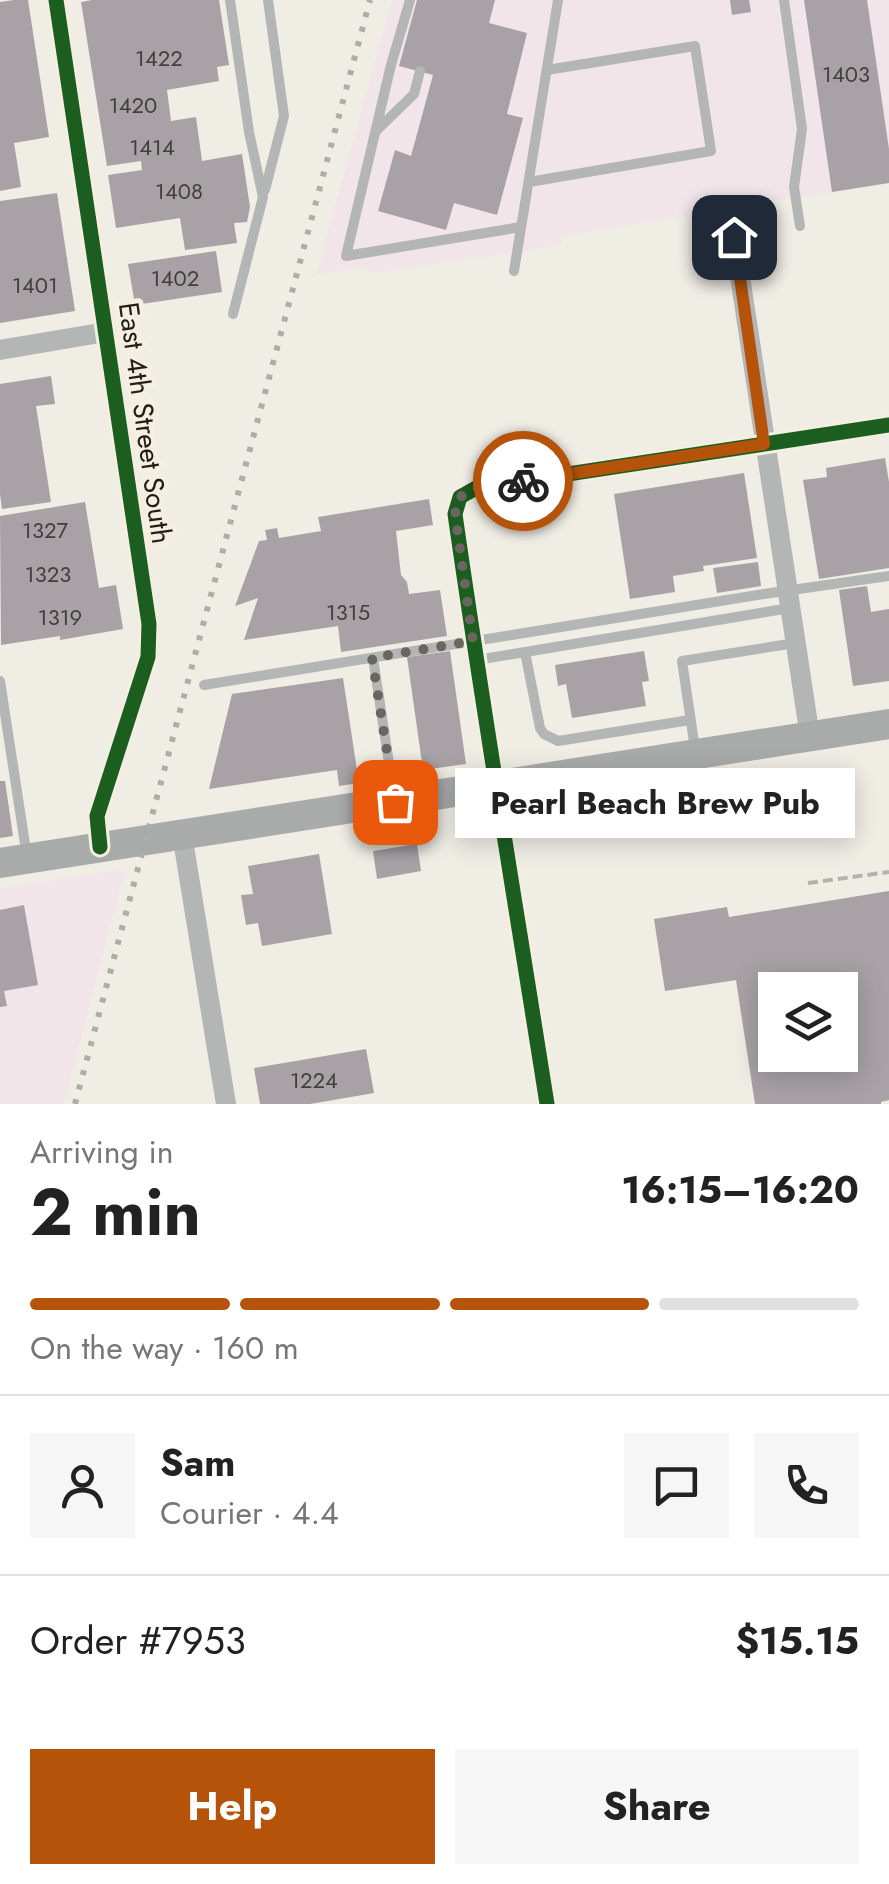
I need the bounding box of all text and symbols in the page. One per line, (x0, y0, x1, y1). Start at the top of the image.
house number: 1422 (135, 42, 183, 74)
house number: 1403 (822, 58, 870, 90)
house number: 1420 (109, 89, 157, 121)
house number: 1414 (129, 131, 175, 163)
house number: 1408 (155, 175, 203, 207)
pin (692, 195, 777, 280)
icon: home (707, 210, 762, 265)
house number: 1402 (151, 262, 199, 294)
house number: 1401 (12, 269, 58, 301)
street label: East 4th Street South (108, 300, 182, 546)
courier (473, 431, 573, 531)
icon: bike (496, 454, 551, 509)
house number: 1327 (22, 514, 68, 546)
house number: 1323 (25, 558, 71, 590)
house number: 1315 (326, 596, 370, 628)
house number: 1319 (38, 601, 82, 633)
pin (353, 760, 438, 845)
callout: Pearl Beach Brew Pub (455, 767, 855, 837)
icon: bag (368, 775, 423, 830)
text: Pearl Beach Brew Pub (490, 780, 820, 826)
map controls (758, 972, 858, 1072)
button: layers (758, 972, 858, 1072)
house number: 1224 (290, 1064, 338, 1096)
text: Arriving in (30, 1129, 174, 1175)
text: 16:15–16:20 (621, 1162, 859, 1217)
text: 2 min (30, 1165, 201, 1259)
text: On the way · 160 m (30, 1325, 299, 1371)
button: person (30, 1433, 135, 1538)
button: chat (624, 1433, 729, 1538)
button: phone (754, 1433, 859, 1538)
text: Sam (160, 1435, 235, 1490)
text: Courier · 4.4 (160, 1490, 339, 1536)
text: Order #7953 (30, 1613, 246, 1668)
text: $15.15 (735, 1613, 859, 1668)
button: Help (30, 1749, 435, 1864)
button: Share (455, 1749, 859, 1864)

